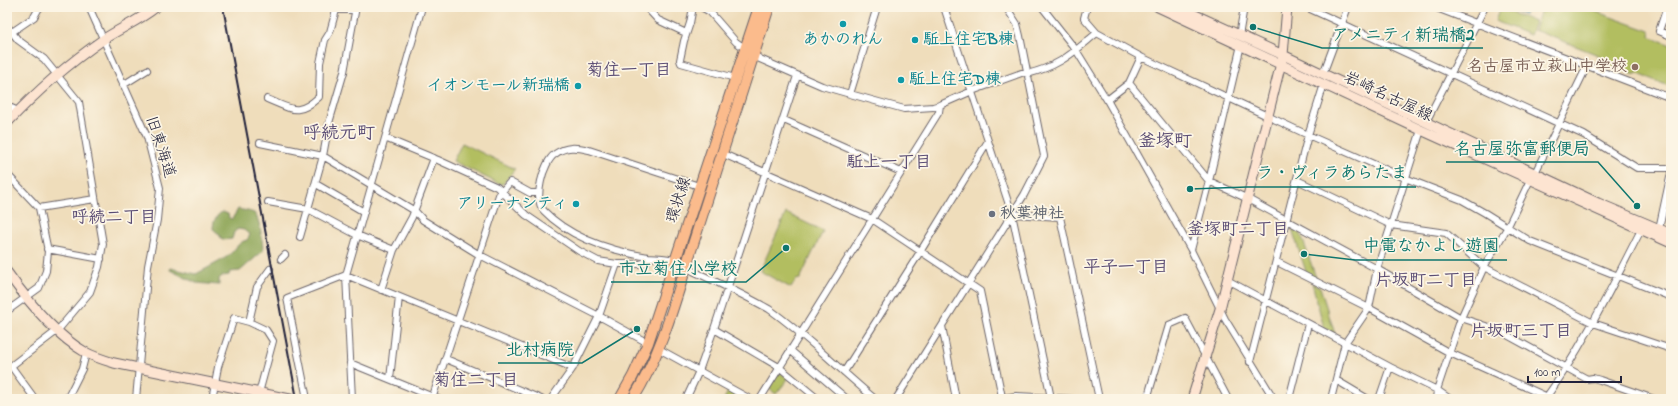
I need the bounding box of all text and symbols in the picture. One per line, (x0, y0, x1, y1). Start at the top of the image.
marker: あかのれん (838, 19, 848, 29)
callout: アメニティ新瑞橋2 (1322, 19, 1483, 48)
text: アメニティ新瑞橋2 (1332, 23, 1475, 48)
place label: あかのれん (803, 28, 883, 52)
place label: 駈上住宅B棟 (923, 28, 1015, 52)
marker: 駈上住宅B棟 (910, 35, 920, 45)
place label: 名古屋市立萩山中学校 (1467, 55, 1627, 79)
district label: 菊住一丁目 (587, 58, 672, 83)
marker: 名古屋市立萩山中学校 (1630, 62, 1640, 72)
street label: 岩崎名古屋線 (1339, 66, 1437, 128)
place label: 駈上住宅D棟 (909, 68, 1002, 92)
place label: イオンモール新瑞橋 (427, 74, 570, 98)
marker: 駈上住宅D棟 (896, 75, 906, 85)
marker: イオンモール新瑞橋 (573, 81, 583, 91)
street label: 旧東海道 (139, 113, 181, 181)
district label: 呼続元町 (303, 121, 375, 147)
district label: 釜塚町 (1138, 129, 1192, 155)
callout: 名古屋弥富郵便局 (1446, 133, 1598, 162)
text: 名古屋弥富郵便局 (1454, 137, 1590, 162)
district label: 駈上一丁目 (847, 150, 932, 175)
callout: ラ・ヴィラあらたま (1247, 158, 1416, 187)
text: ラ・ヴィラあらたま (1256, 161, 1408, 186)
street label: 環状線 (660, 173, 698, 227)
place label: アリーナシティ (457, 192, 568, 216)
marker: アリーナシティ (571, 199, 581, 209)
place label: 秋葉神社 (1000, 202, 1064, 226)
district label: 呼続二丁目 (72, 205, 157, 230)
marker: 秋葉神社 (987, 209, 997, 219)
district label: 釜塚町二丁目 (1187, 217, 1289, 242)
callout: 中電なかよし遊園 (1355, 231, 1507, 260)
text: 中電なかよし遊園 (1363, 234, 1499, 259)
callout: 市立菊住小学校 (611, 253, 746, 282)
district label: 平子一丁目 (1084, 255, 1169, 280)
text: 市立菊住小学校 (619, 257, 738, 282)
district label: 片坂町二丁目 (1375, 268, 1477, 293)
district label: 片坂町三丁目 (1470, 319, 1572, 344)
callout: 北村病院 (498, 334, 582, 363)
text: 北村病院 (506, 338, 574, 363)
scale bar (1528, 358, 1621, 384)
text: 100 m (1534, 364, 1561, 382)
district label: 菊住二丁目 (434, 368, 519, 393)

